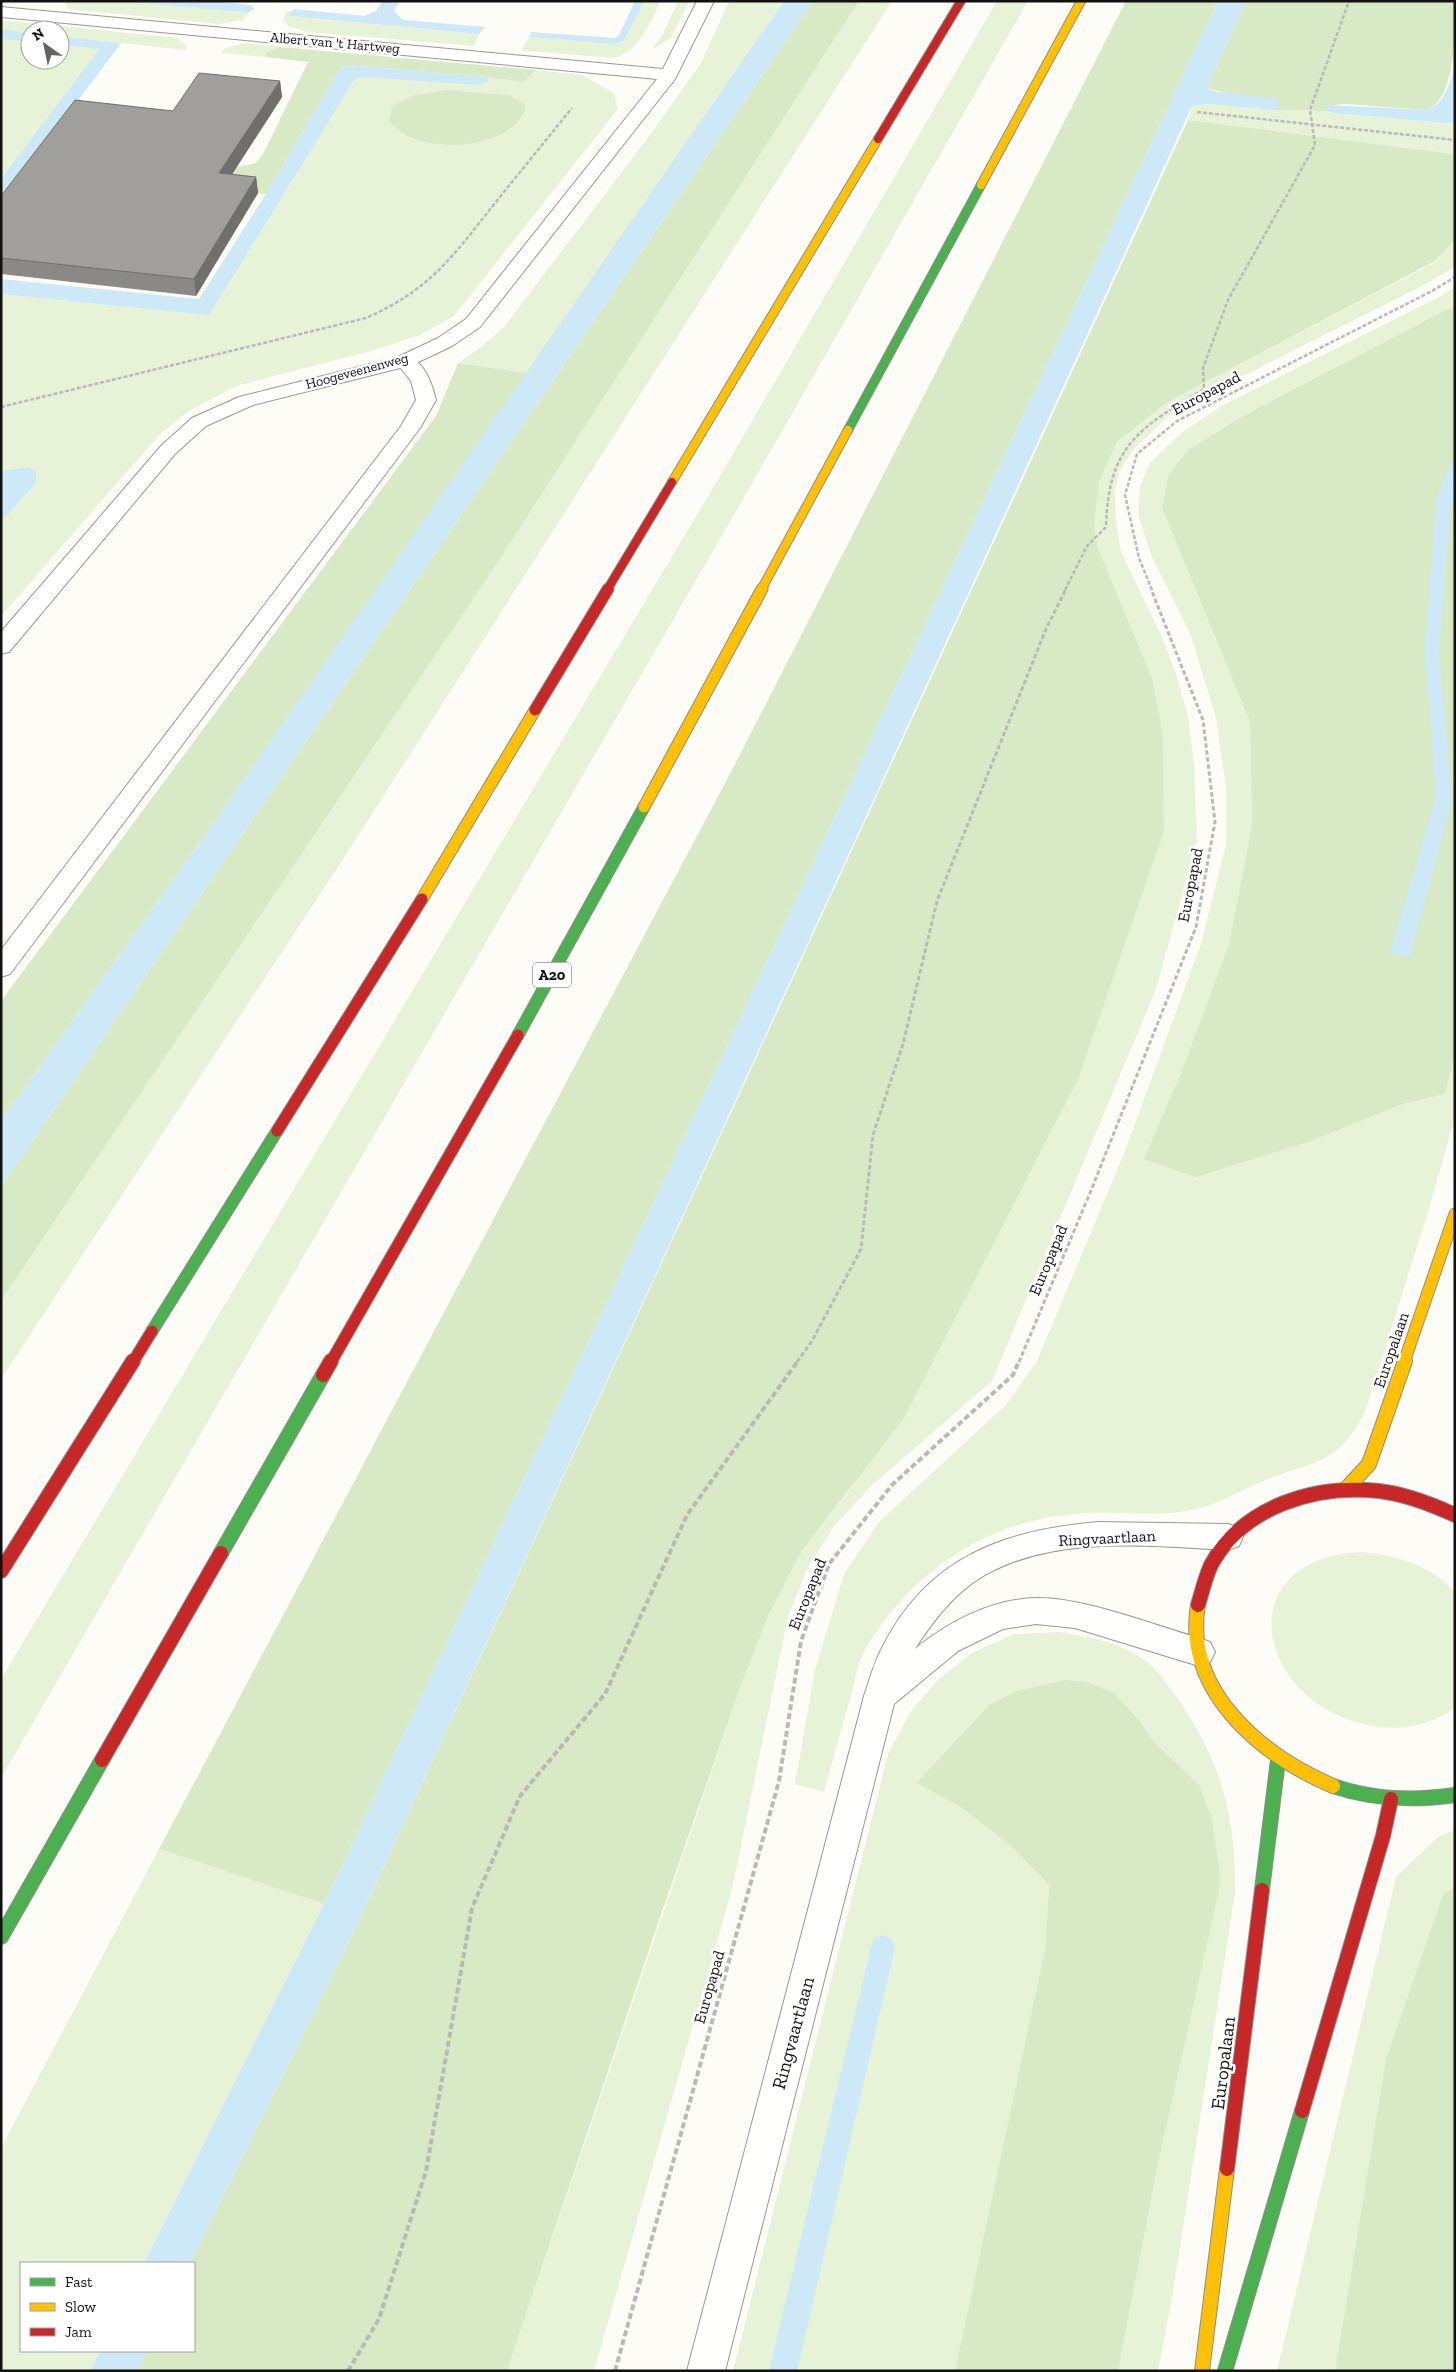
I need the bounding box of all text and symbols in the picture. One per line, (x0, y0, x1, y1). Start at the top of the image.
north arrow (20, 20, 70, 70)
text: N (29, 24, 48, 45)
street label: Albert van 't Hartweg (270, 29, 401, 57)
street label: Hoogeveenenweg (304, 349, 411, 393)
street label: Europapad (1168, 367, 1244, 419)
street label: Europapad (1174, 846, 1207, 924)
road number: A20 (533, 962, 571, 988)
street label: Europapad (1025, 1222, 1072, 1298)
street label: Europalaan (1369, 1309, 1413, 1390)
street label: Ringvaartlaan (1058, 1526, 1157, 1550)
street label: Europapad (784, 1555, 830, 1632)
street label: Europapad (690, 1948, 729, 2026)
street label: Ringvaartlaan (767, 1974, 819, 2092)
street label: Europalaan (1206, 2015, 1240, 2111)
legend (20, 2262, 195, 2352)
text: Fast (65, 2273, 93, 2291)
text: Slow (65, 2298, 97, 2316)
text: Jam (65, 2323, 92, 2341)

